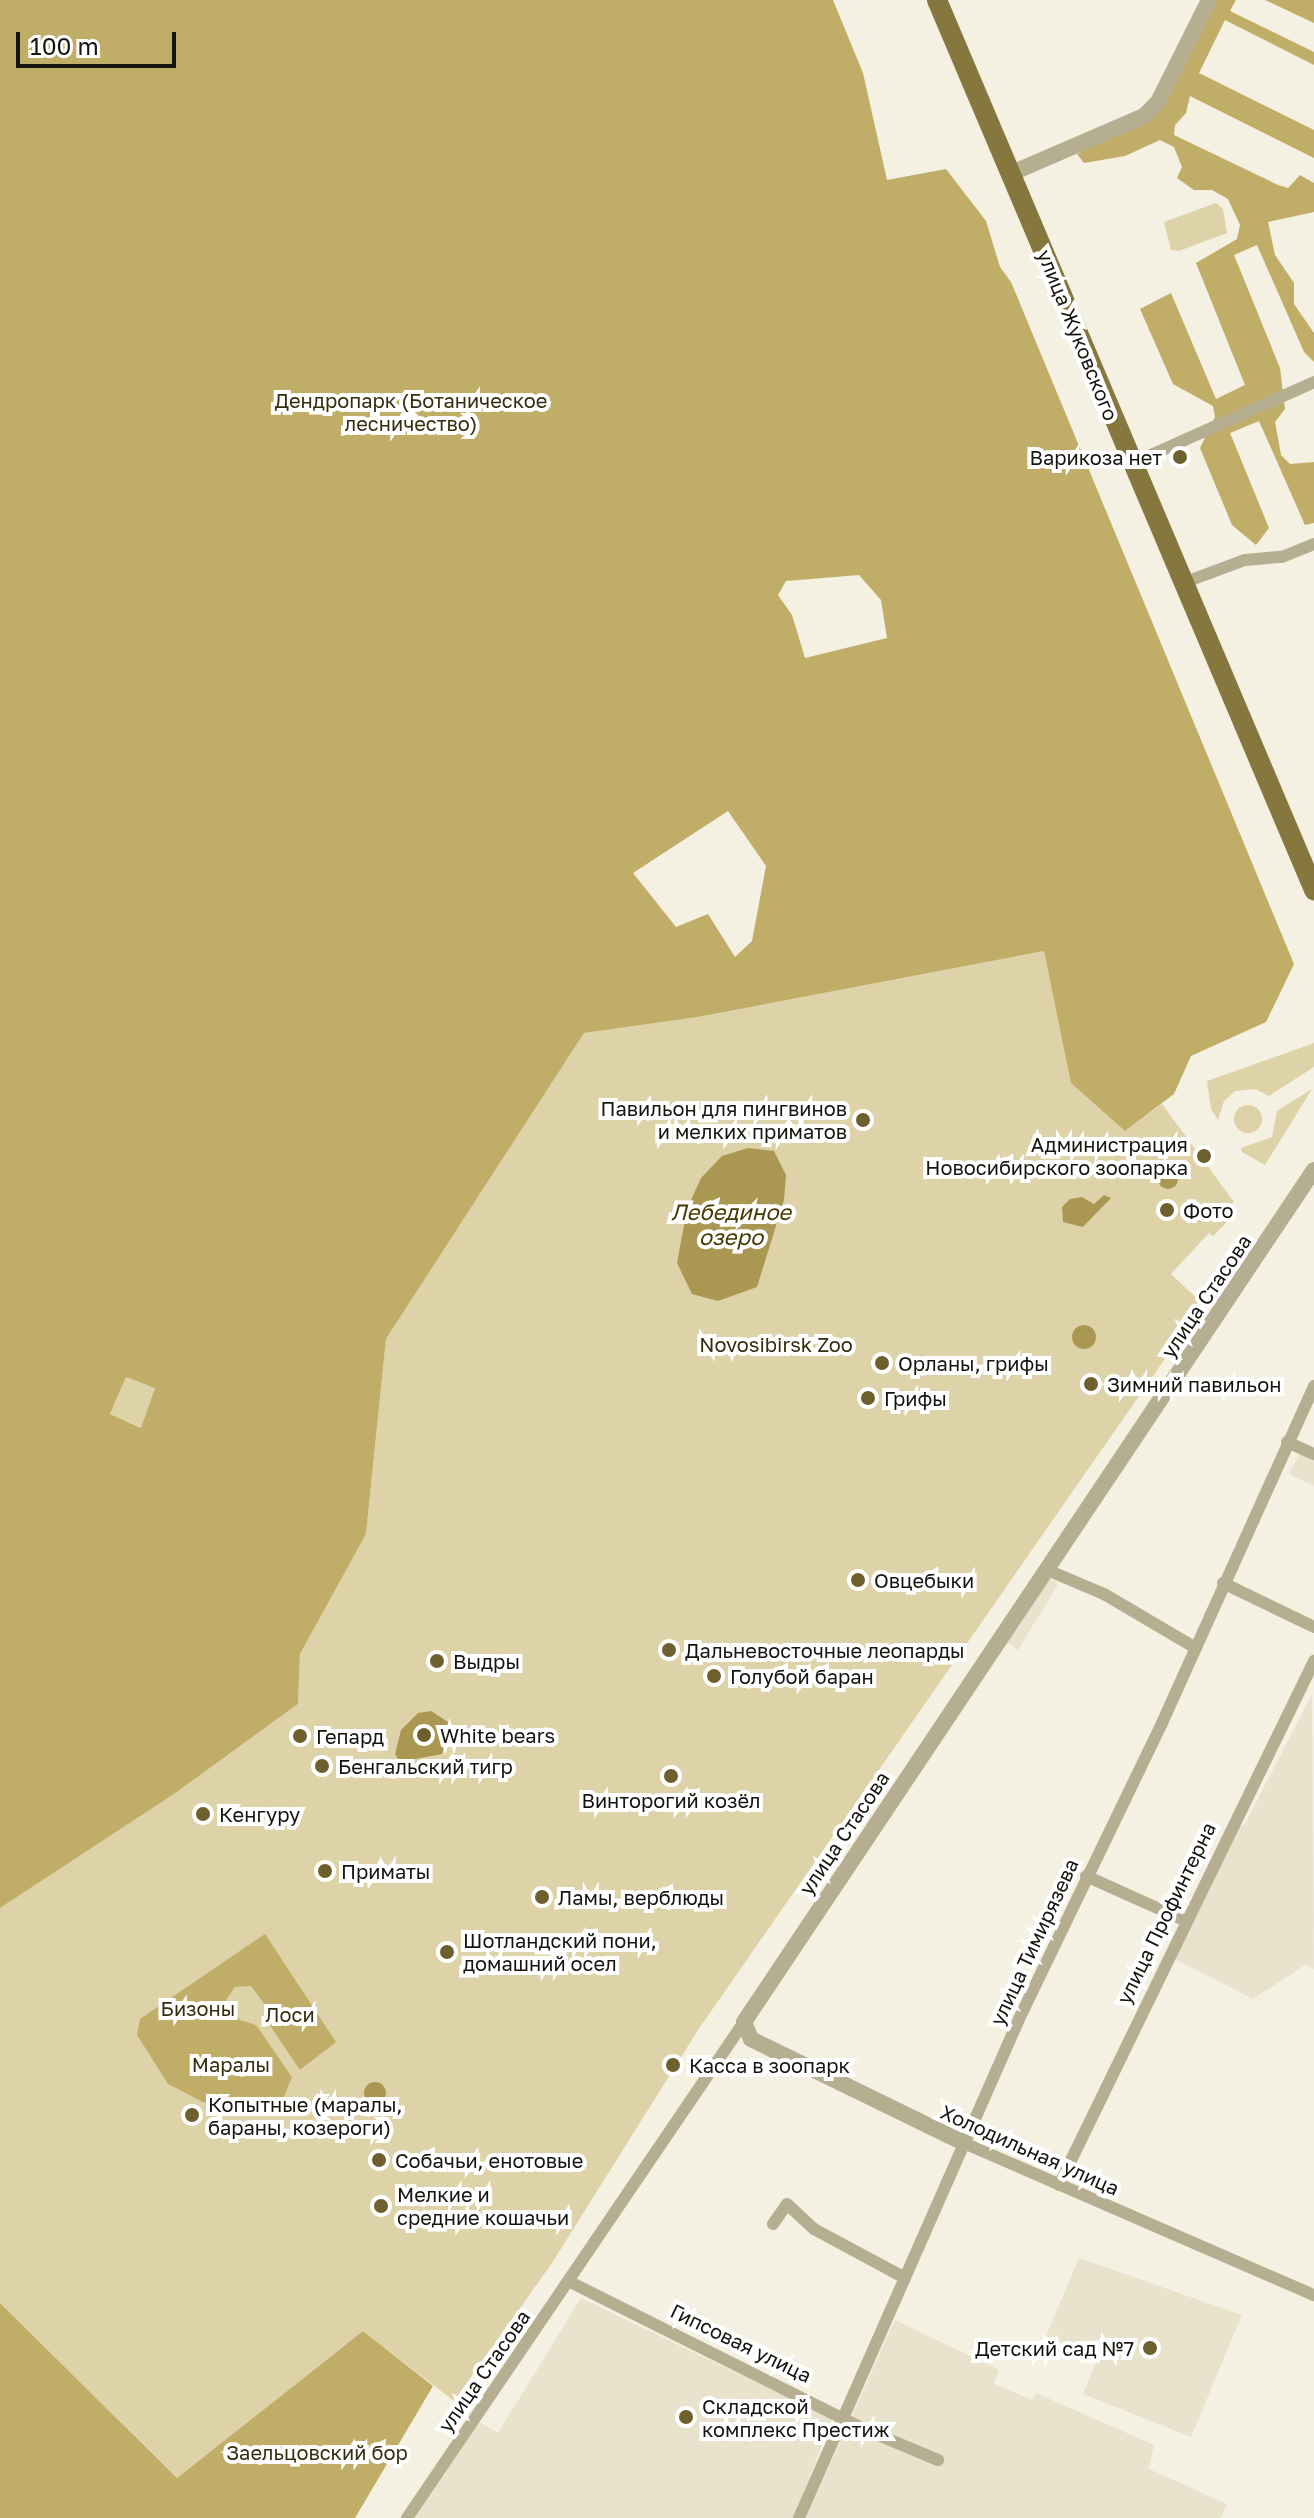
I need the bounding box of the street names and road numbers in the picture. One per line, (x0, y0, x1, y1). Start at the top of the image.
street label: улица Жуковского (1033, 246, 1123, 424)
street label: улица Стасова (1156, 1230, 1256, 1362)
street label: улица Стасова (794, 1767, 894, 1899)
street label: улица Профинтерна (1112, 1818, 1220, 2008)
street label: улица Тимирязева (985, 1855, 1083, 2029)
street label: Холодильная улица (937, 2100, 1123, 2200)
street label: Гипсовая улица (667, 2299, 815, 2387)
street label: улица Стасова (433, 2305, 535, 2437)

